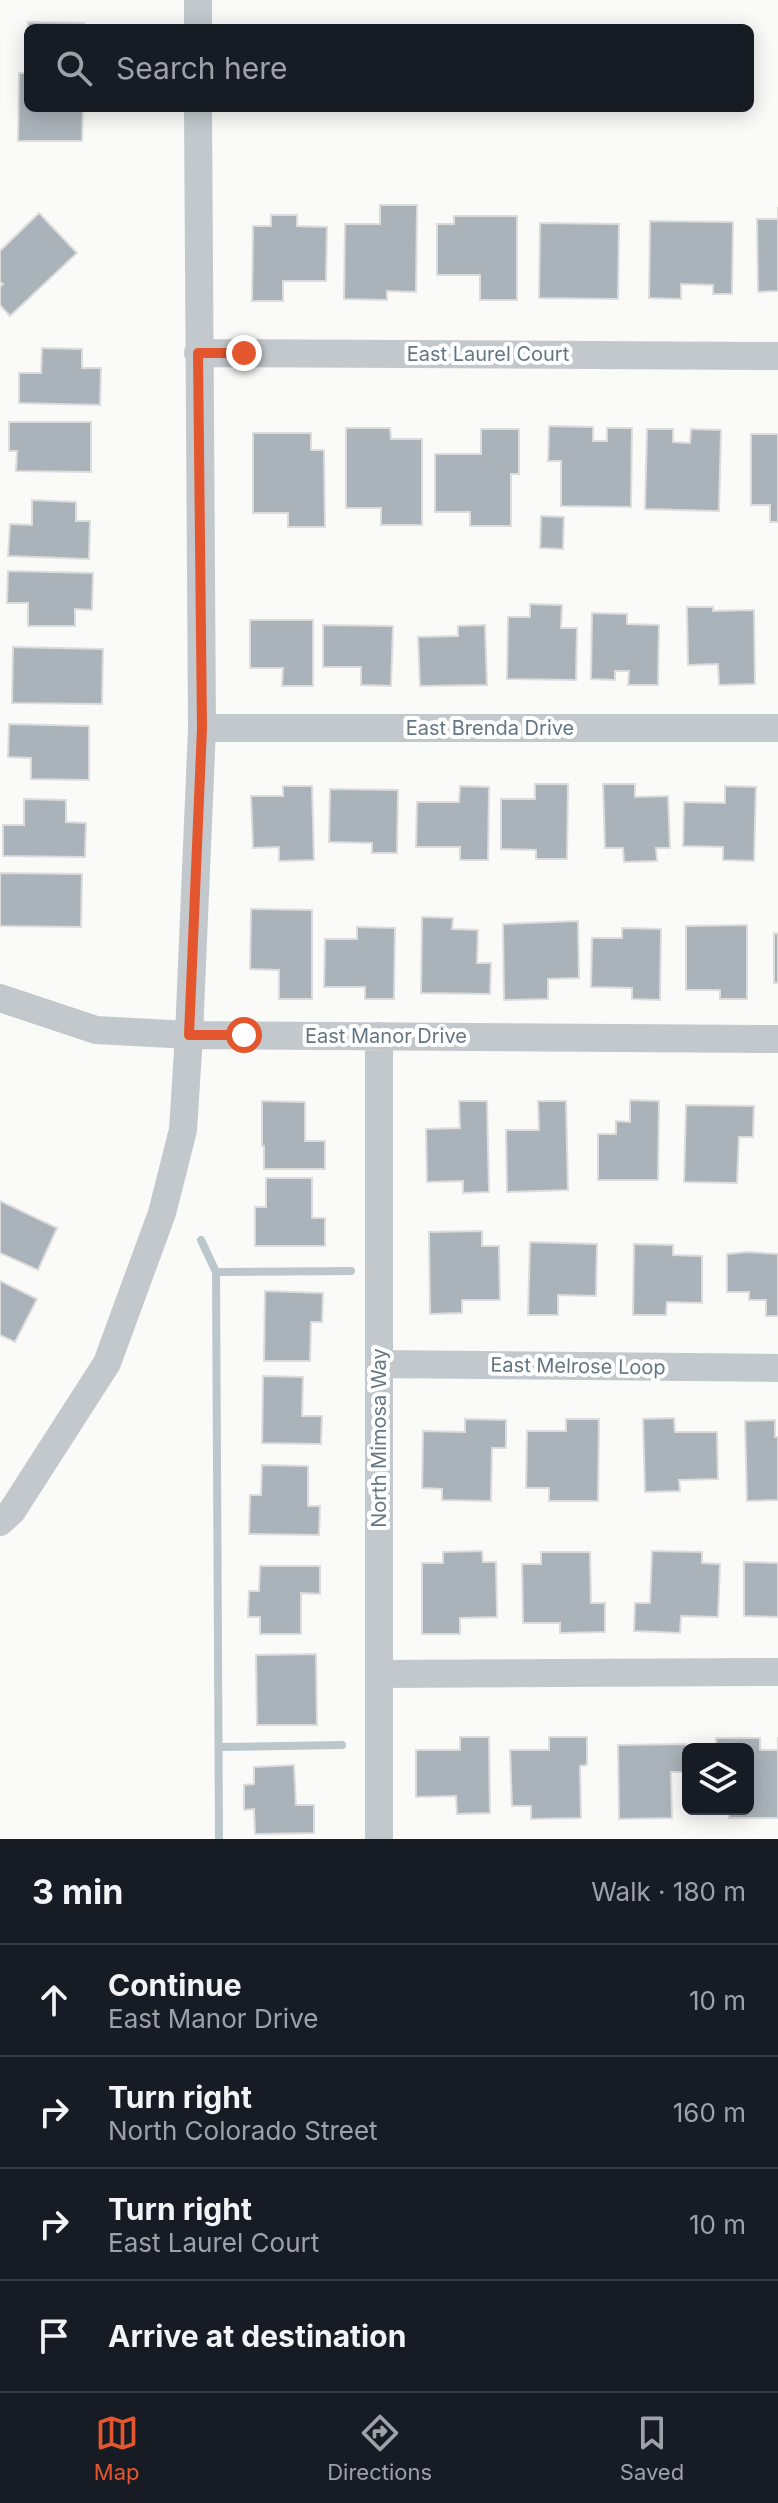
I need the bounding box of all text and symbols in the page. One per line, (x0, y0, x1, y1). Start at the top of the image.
search box (24, 24, 754, 112)
icon: search (52, 46, 96, 90)
text: Search here (116, 50, 288, 86)
route end (226, 335, 262, 371)
street label: East Laurel Court (407, 342, 570, 366)
street label: East Brenda Drive (406, 716, 574, 740)
route start (226, 1017, 262, 1053)
street label: East Manor Drive (305, 1024, 467, 1048)
street label: North Mimosa Way (367, 1348, 391, 1528)
street label: East Melrose Loop (490, 1352, 666, 1380)
map controls (682, 1743, 754, 1815)
button: layers (682, 1743, 754, 1815)
text: 3 min (32, 1871, 123, 1912)
text: Walk · 180 m (591, 1876, 746, 1907)
text: Continue (108, 1967, 242, 2003)
icon: ahead (32, 1978, 76, 2022)
text: 10 m (689, 1985, 746, 2016)
text: East Manor Drive (108, 2003, 318, 2034)
text: Turn right (108, 2079, 252, 2115)
icon: right (32, 2090, 76, 2134)
text: 160 m (673, 2097, 746, 2128)
text: North Colorado Street (108, 2115, 378, 2146)
text: Turn right (108, 2191, 252, 2227)
icon: right (32, 2202, 76, 2246)
text: 10 m (689, 2209, 746, 2240)
text: East Laurel Court (108, 2227, 319, 2258)
icon: arrive (32, 2314, 76, 2358)
text: Arrive at destination (108, 2318, 406, 2354)
tab: Map (94, 2411, 140, 2485)
tab: Directions (327, 2411, 432, 2485)
tab: Saved (620, 2411, 684, 2485)

